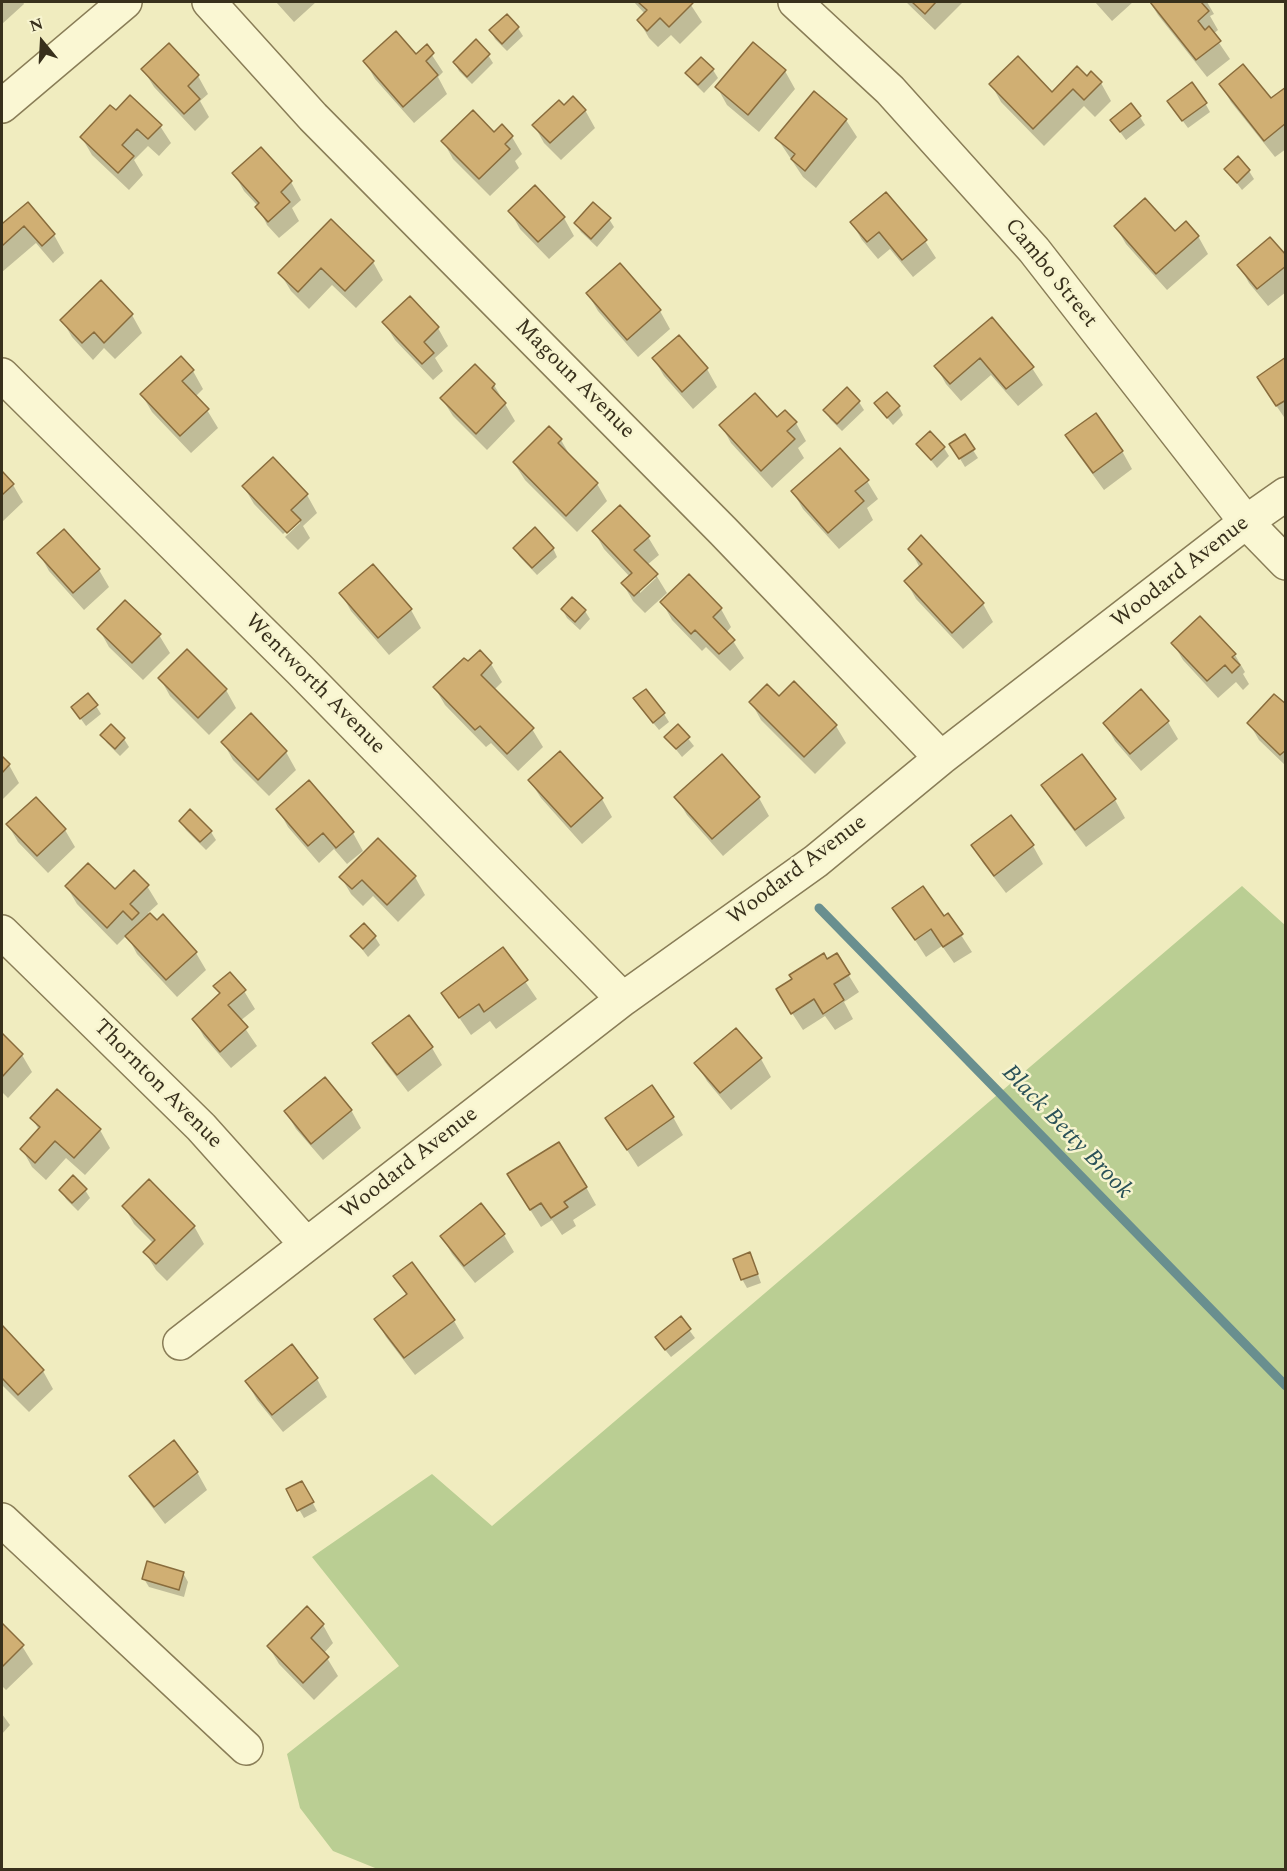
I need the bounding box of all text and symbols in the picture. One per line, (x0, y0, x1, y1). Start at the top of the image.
text: N (27, 11, 46, 38)
north arrow (12, 12, 72, 72)
street label: Cambo Street (998, 214, 1102, 334)
street label: Magoun Avenue (509, 315, 639, 445)
street label: Woodard Avenue (1107, 511, 1255, 635)
street label: Wentworth Avenue (238, 609, 390, 761)
street label: Woodard Avenue (723, 810, 873, 932)
street label: Thornton Avenue (87, 1015, 227, 1155)
water label: Black Betty Brook (995, 1060, 1137, 1206)
street label: Woodard Avenue (336, 1102, 484, 1226)

